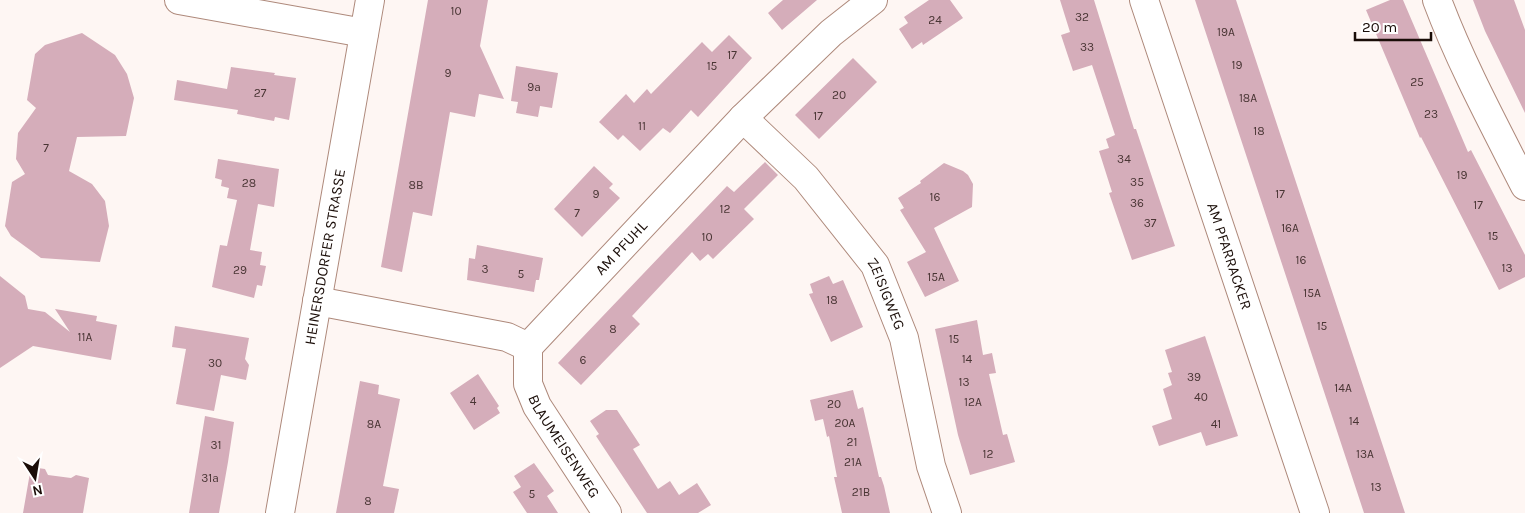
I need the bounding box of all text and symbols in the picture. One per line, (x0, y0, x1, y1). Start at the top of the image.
house number: 10 (450, 4, 462, 18)
house number: 32 (1075, 10, 1089, 24)
scale bar (1355, 10, 1431, 42)
house number: 24 (928, 13, 942, 27)
text: 20 m (1362, 18, 1397, 36)
house number: 19A (1217, 25, 1235, 39)
house number: 33 (1080, 40, 1094, 54)
house number: 17 (727, 48, 737, 62)
house number: 19 (1232, 58, 1242, 72)
house number: 15 (707, 59, 718, 73)
house number: 9 (445, 66, 452, 80)
house number: 25 (1410, 75, 1424, 89)
house number: 9a (527, 80, 541, 94)
house number: 27 (254, 86, 267, 100)
house number: 20 (832, 88, 846, 102)
house number: 18A (1239, 91, 1257, 105)
house number: 23 (1424, 107, 1438, 121)
house number: 17 (813, 109, 823, 123)
house number: 11 (638, 119, 646, 133)
house number: 18 (1253, 124, 1265, 138)
house number: 7 (43, 141, 49, 155)
house number: 34 (1117, 152, 1131, 166)
street label: HEINERSDORFER STRASSE (301, 167, 349, 346)
house number: 19 (1457, 168, 1467, 182)
house number: 35 (1130, 175, 1144, 189)
house number: 28 (242, 176, 256, 190)
house number: 8B (409, 178, 423, 192)
house number: 9 (593, 187, 600, 201)
house number: 17 (1275, 187, 1285, 201)
house number: 16 (930, 190, 941, 204)
house number: 36 (1130, 196, 1144, 210)
house number: 17 (1473, 198, 1483, 212)
street label: AM PFARRACKER (1203, 200, 1256, 312)
house number: 12 (720, 202, 731, 216)
house number: 7 (574, 206, 580, 220)
house number: 37 (1144, 216, 1157, 230)
street label: AM PFUHL (591, 217, 651, 279)
house number: 16A (1281, 221, 1299, 235)
house number: 15 (1488, 229, 1499, 243)
house number: 10 (701, 230, 713, 244)
house number: 16 (1296, 253, 1307, 267)
street label: ZEISIGWEG (864, 254, 909, 332)
house number: 13 (1501, 261, 1513, 275)
house number: 3 (481, 262, 489, 276)
house number: 29 (233, 263, 247, 277)
house number: 5 (518, 267, 525, 281)
house number: 15A (927, 270, 945, 284)
house number: 15A (1303, 286, 1321, 300)
house number: 18 (826, 293, 838, 307)
house number: 15 (1317, 319, 1328, 333)
house number: 8 (609, 322, 617, 336)
house number: 11A (78, 330, 93, 344)
house number: 15 (949, 332, 960, 346)
house number: 14 (962, 352, 973, 366)
house number: 6 (580, 353, 587, 367)
house number: 30 (208, 356, 222, 370)
house number: 39 (1187, 370, 1201, 384)
house number: 13 (958, 375, 970, 389)
house number: 14A (1334, 381, 1352, 395)
house number: 40 (1194, 390, 1208, 404)
street label: BLAUMEISENWEG (524, 392, 604, 501)
house number: 4 (470, 394, 477, 408)
house number: 12A (964, 395, 982, 409)
house number: 20 (827, 397, 841, 411)
house number: 14 (1349, 414, 1360, 428)
house number: 20A (835, 416, 856, 430)
house number: 8A (367, 417, 381, 431)
house number: 41 (1211, 417, 1221, 431)
house number: 21 (847, 435, 857, 449)
house number: 31 (210, 438, 222, 452)
house number: 12 (983, 447, 994, 461)
house number: 13A (1356, 447, 1374, 461)
north arrow (10, 453, 60, 503)
house number: 21A (844, 455, 862, 469)
house number: 31a (201, 471, 219, 485)
house number: 13 (1370, 480, 1382, 494)
text: N (31, 481, 44, 500)
house number: 21B (852, 485, 870, 499)
house number: 5 (529, 487, 536, 501)
house number: 8 (364, 494, 372, 508)

